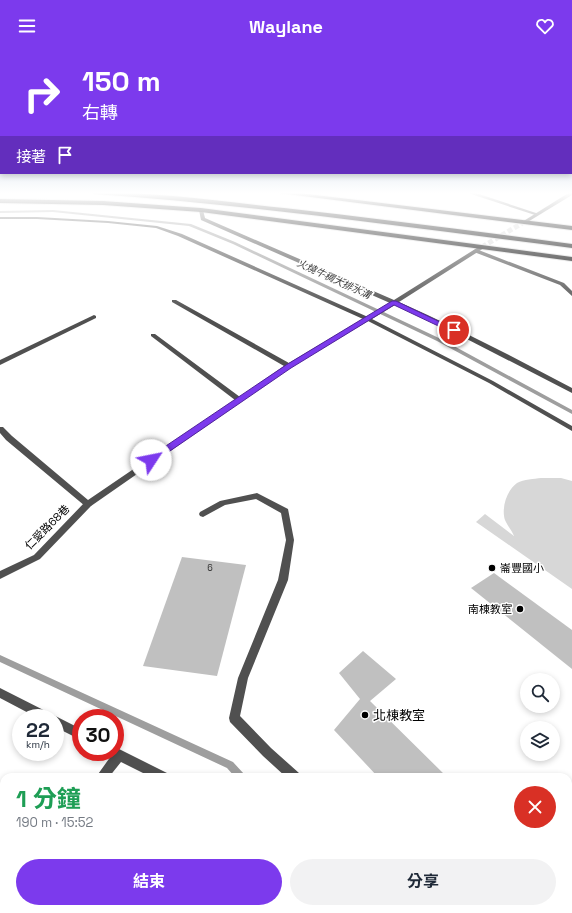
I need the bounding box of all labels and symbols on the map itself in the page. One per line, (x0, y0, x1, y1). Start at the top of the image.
water label: 火燒牛稠大排水溝 (295, 256, 375, 303)
pin (437, 313, 471, 347)
position arrow (130, 439, 172, 481)
street label: 仁愛路68巷 (22, 502, 72, 552)
place label: 崙豐國小 (500, 561, 544, 575)
house number: 6 (207, 562, 213, 574)
marker: 崙豐國小 (487, 563, 497, 573)
place label: 南棟教室 (468, 602, 512, 616)
marker: 南棟教室 (515, 604, 525, 614)
place label: 北棟教室 (373, 707, 425, 724)
speed limit sign: 30 (72, 709, 124, 761)
marker: 北棟教室 (360, 710, 370, 720)

